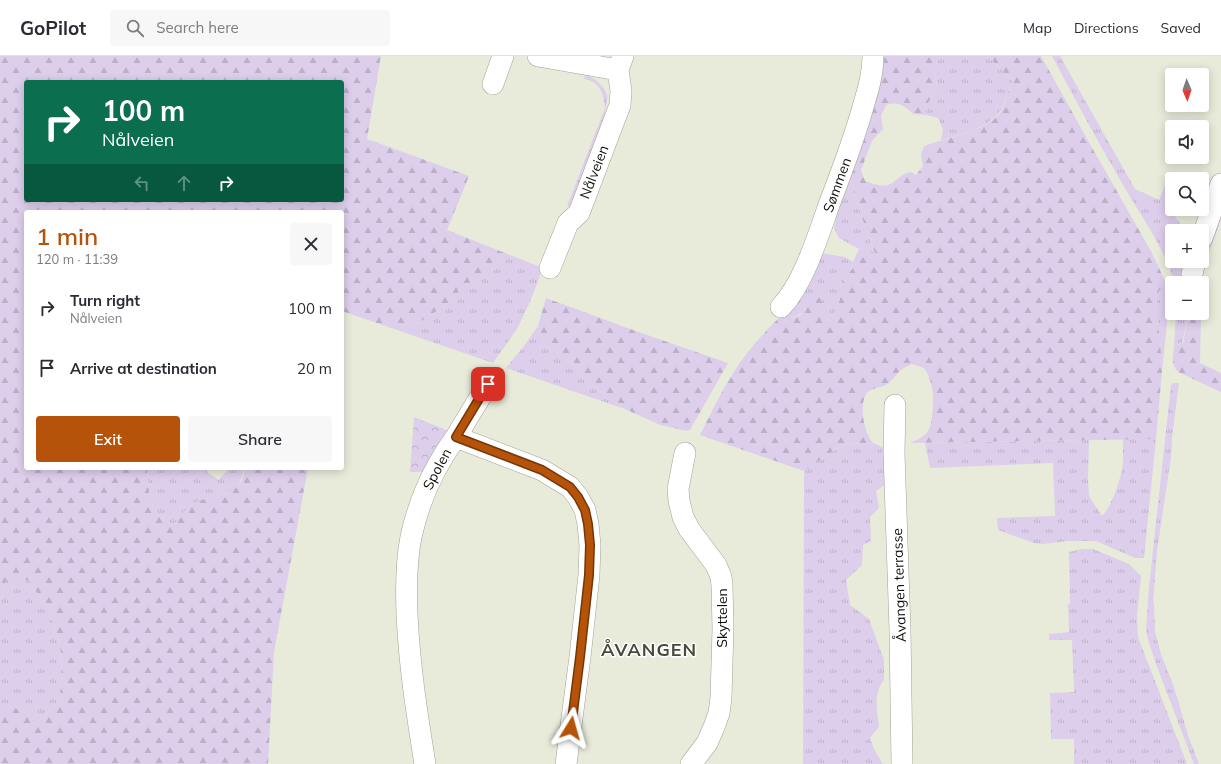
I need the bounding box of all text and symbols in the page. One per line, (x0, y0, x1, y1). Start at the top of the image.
search box (110, 10, 390, 46)
text: GoPilot (20, 16, 86, 40)
icon: search (124, 17, 146, 39)
text: Search here (156, 18, 239, 37)
text: Map (1023, 19, 1052, 37)
text: Directions (1074, 19, 1139, 37)
text: Saved (1161, 19, 1201, 37)
north arrow (1165, 68, 1209, 112)
map controls (1165, 68, 1209, 320)
text: 100 m (102, 93, 185, 128)
icon: right (36, 96, 88, 148)
button: sound (1165, 120, 1209, 164)
text: Nålveien (102, 128, 174, 151)
street label: Nålveien (576, 142, 612, 202)
street label: Sømmen (819, 155, 855, 215)
icon: left (131, 172, 153, 194)
icon: ahead (173, 172, 195, 194)
icon: right (215, 172, 237, 194)
button: search (1165, 172, 1209, 216)
text: 1 min (36, 221, 98, 251)
button: close (290, 223, 332, 265)
button: + (1165, 224, 1209, 268)
text: 120 m · 11:39 (36, 251, 118, 267)
button: − (1165, 276, 1209, 320)
text: Turn right (70, 291, 140, 310)
icon: right (36, 297, 58, 319)
text: 100 m (288, 299, 332, 318)
text: Nålveien (70, 310, 122, 326)
icon: arrive (36, 357, 58, 379)
text: Arrive at destination (70, 359, 217, 378)
text: 20 m (297, 359, 332, 378)
pin (471, 367, 505, 401)
icon: arrive (477, 373, 499, 395)
button: Exit (36, 416, 180, 462)
button: Share (188, 416, 332, 462)
street label: Spolen (419, 445, 455, 493)
street label: Åvangen terrasse (888, 528, 910, 642)
street label: Skyttelen (713, 588, 731, 648)
district label: ÅVANGEN (601, 638, 697, 661)
position arrow (550, 707, 592, 749)

